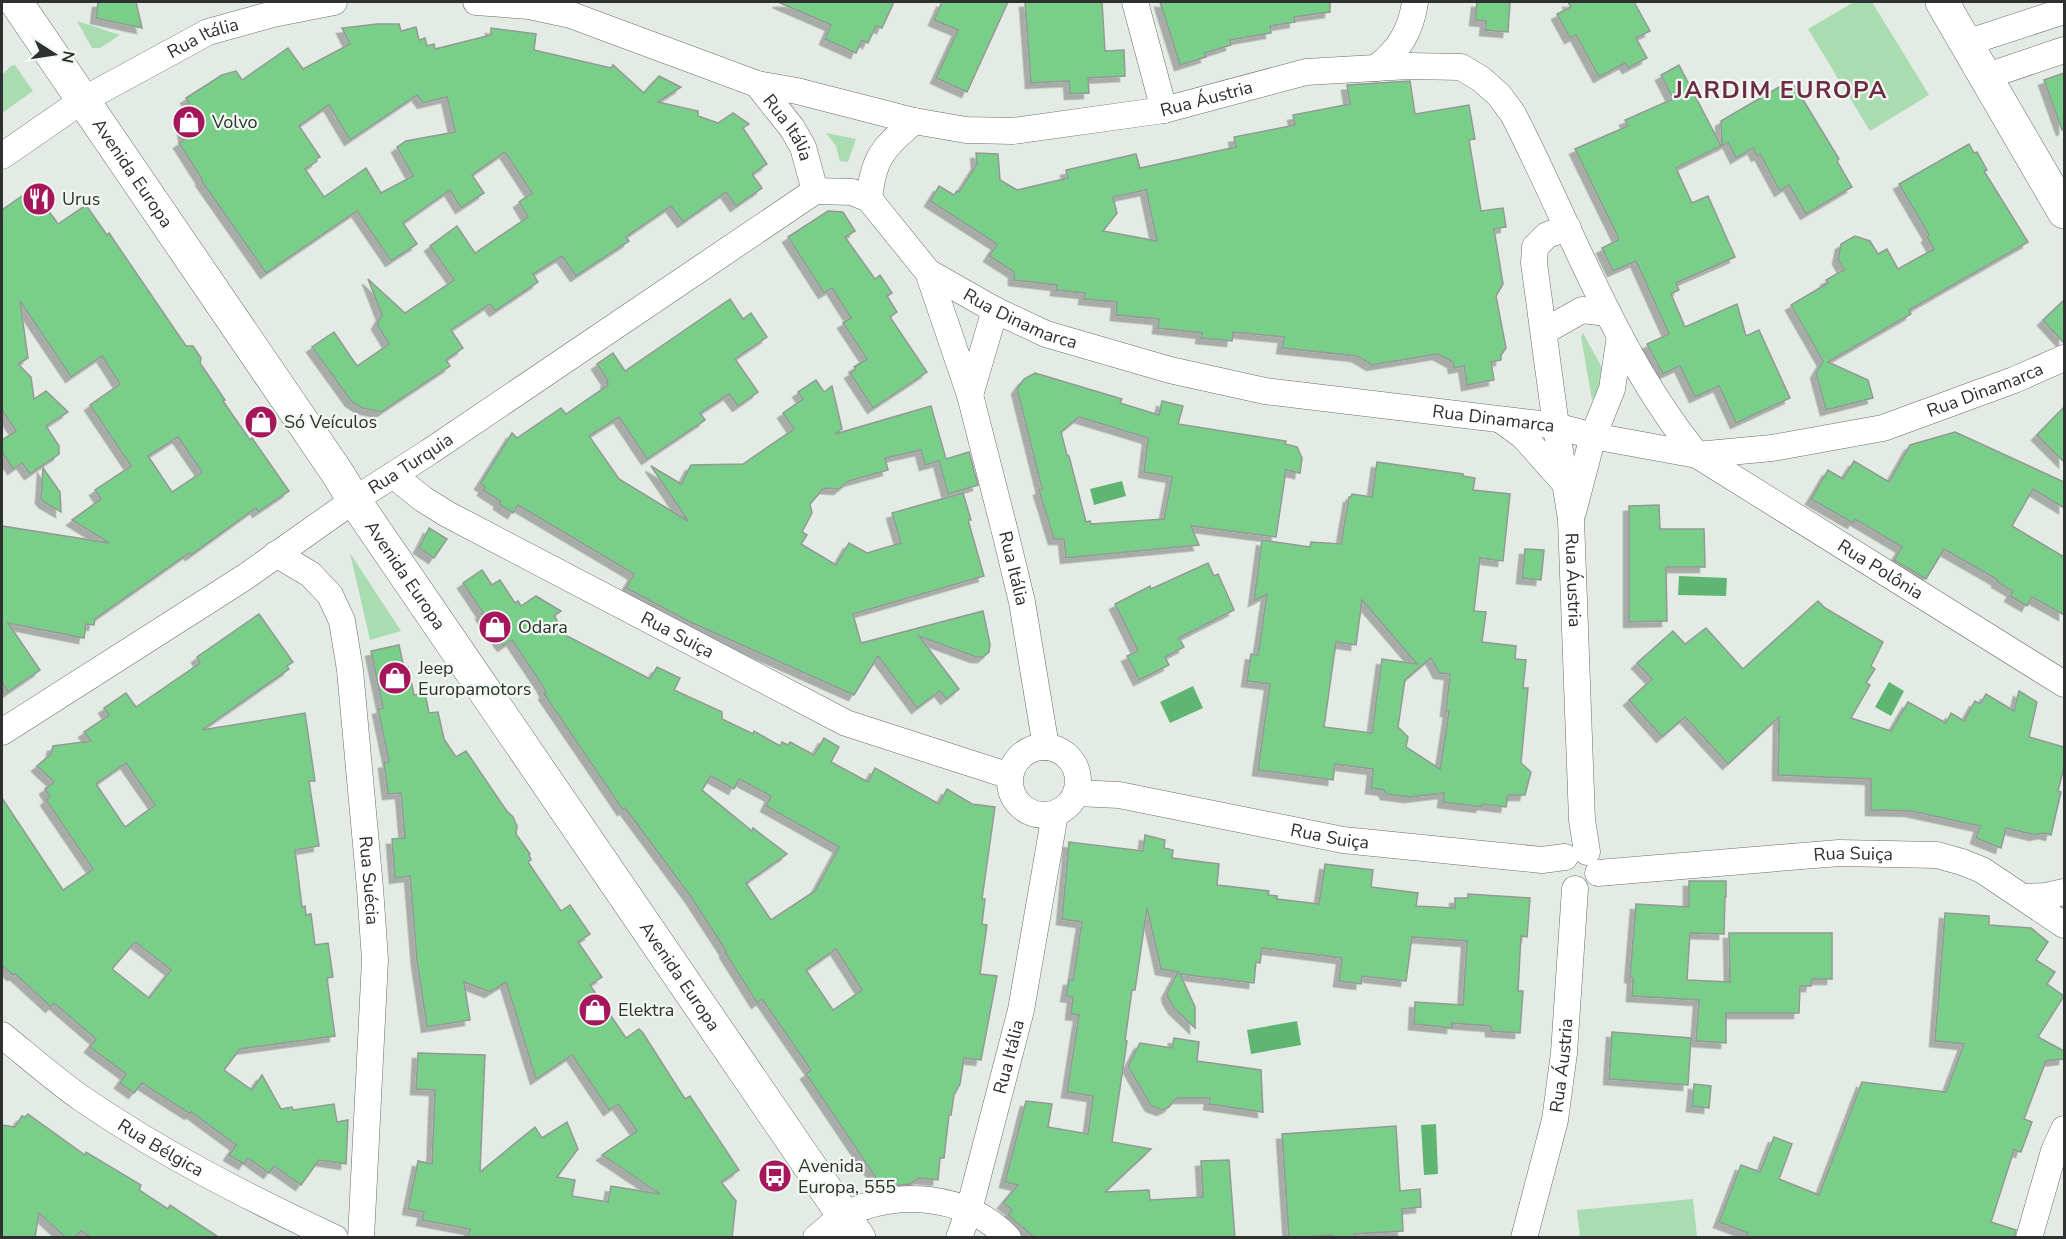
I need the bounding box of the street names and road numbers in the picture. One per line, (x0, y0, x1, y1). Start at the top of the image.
street label: Rua Itália (163, 12, 241, 64)
street label: Rua Áustria (1158, 75, 1255, 122)
street label: Rua Itália (758, 89, 818, 163)
street label: Avenida Europa (87, 114, 179, 232)
street label: Rua Dinamarca (959, 283, 1080, 354)
street label: Rua Dinamarca (1924, 357, 2047, 423)
street label: Rua Dinamarca (1431, 399, 1556, 438)
street label: Rua Turquia (364, 427, 458, 500)
street label: Avenida Europa (360, 516, 451, 635)
street label: Rua Itália (993, 529, 1034, 608)
street label: Rua Áustria (1560, 532, 1587, 628)
street label: Rua Polônia (1833, 534, 1928, 605)
street label: Rua Suiça (637, 606, 718, 664)
street label: Rua Suiça (1288, 818, 1370, 855)
street label: Rua Suécia (353, 835, 385, 926)
street label: Rua Suiça (1813, 841, 1893, 867)
street label: Avenida Europa (634, 917, 726, 1036)
street label: Rua Itália (988, 1017, 1030, 1097)
street label: Rua Áustria (1544, 1018, 1578, 1114)
street label: Rua Bélgica (113, 1113, 208, 1182)

